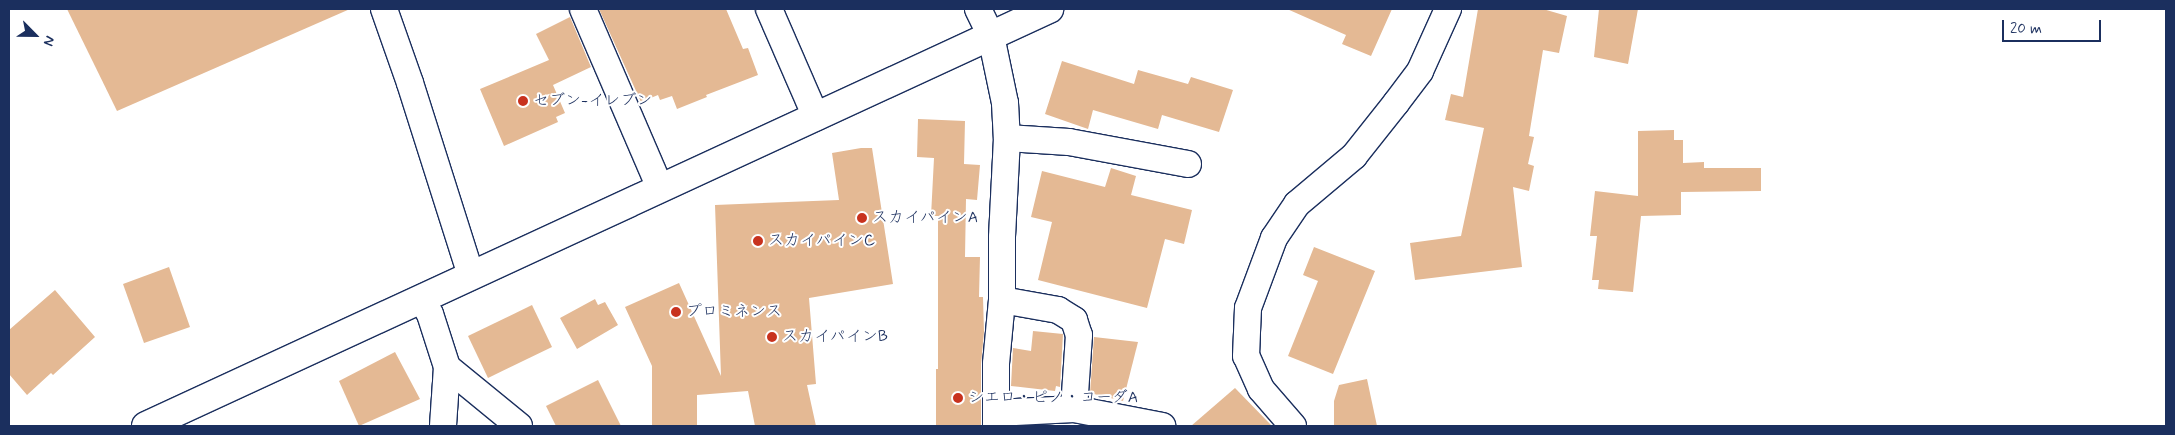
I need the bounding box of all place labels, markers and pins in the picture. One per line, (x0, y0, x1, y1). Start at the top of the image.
place label: セブン-イレブン (533, 91, 652, 111)
marker: セブン-イレブン (517, 95, 529, 107)
place label: スカイパインA (872, 208, 978, 228)
marker: スカイパインA (856, 212, 868, 224)
place label: スカイパインC (768, 231, 875, 251)
marker: スカイパインC (752, 235, 764, 247)
place label: プロミネンス (686, 302, 782, 322)
marker: プロミネンス (670, 306, 682, 318)
place label: スカイパインB (782, 327, 888, 347)
marker: スカイパインB (766, 331, 778, 343)
place label: シエロ・ピノ・コーダA (968, 388, 1138, 408)
marker: シエロ・ピノ・コーダA (952, 392, 964, 404)

